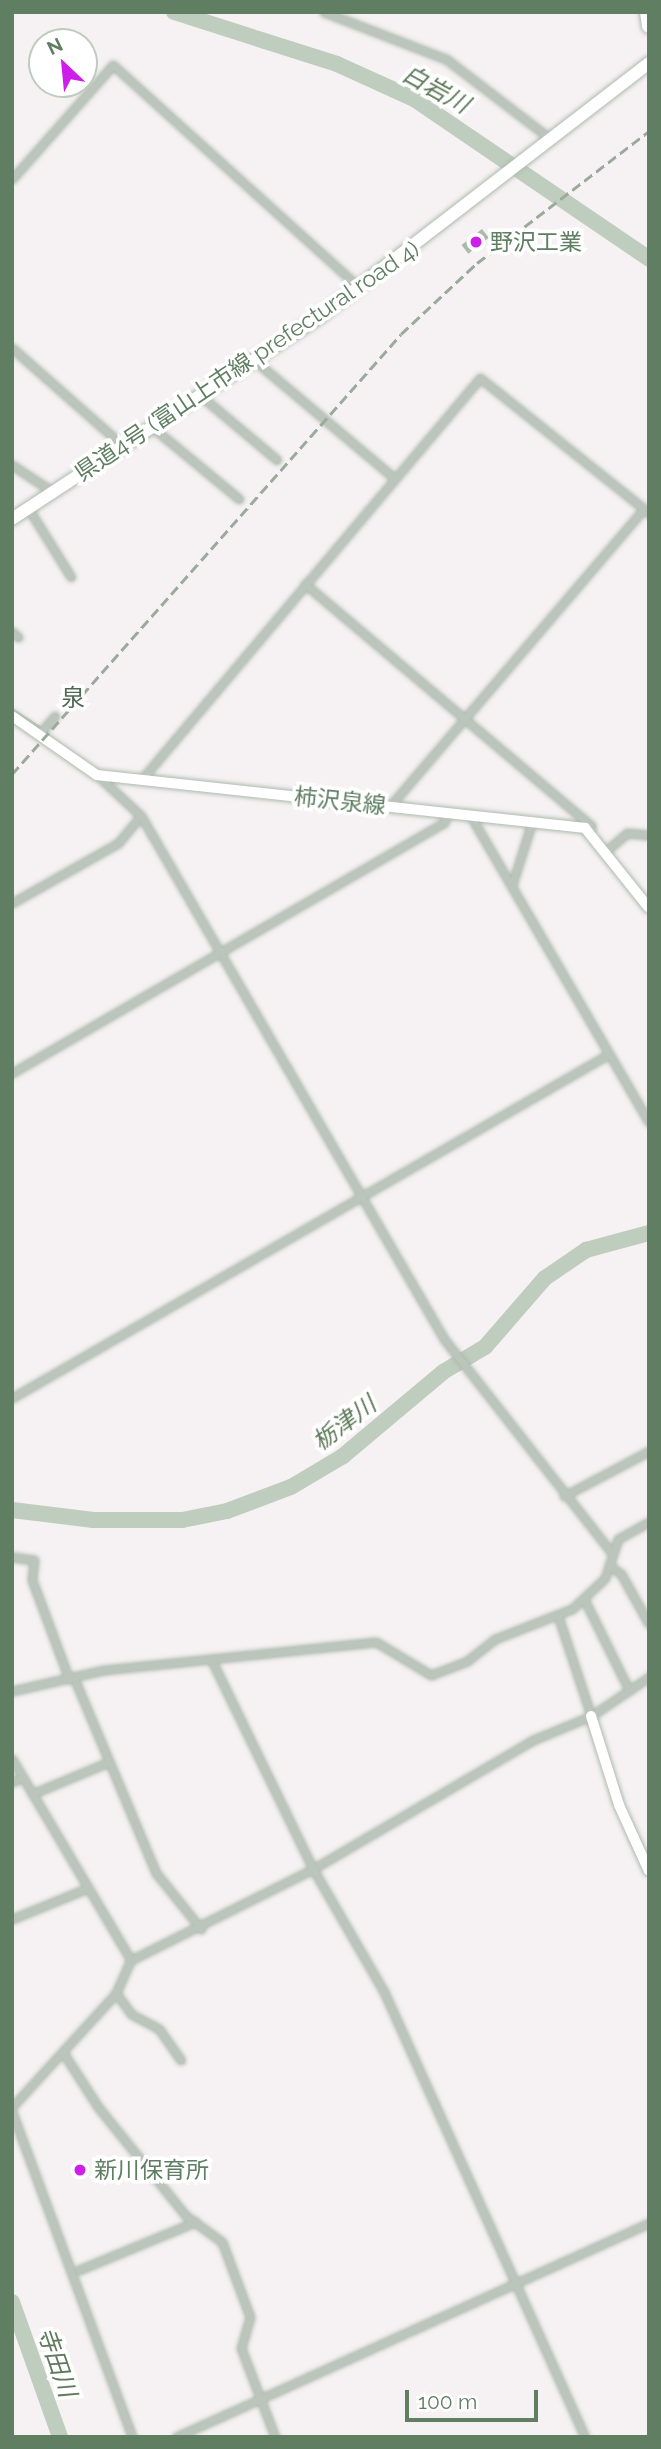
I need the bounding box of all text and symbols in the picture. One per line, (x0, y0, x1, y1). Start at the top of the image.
north arrow (28, 28, 98, 98)
text: N (43, 33, 66, 59)
water label: 白岩川 (398, 59, 474, 119)
place label: 野沢工業 (490, 228, 582, 256)
marker: 野沢工業 (468, 234, 484, 250)
street label: 県道4号 (富山上市線 prefectural road 4) (69, 235, 425, 487)
district label: 泉 (61, 684, 85, 712)
street label: 柿沢泉線 (293, 782, 387, 820)
water label: 栃津川 (307, 1390, 381, 1456)
place label: 新川保育所 (94, 2156, 209, 2184)
marker: 新川保育所 (72, 2162, 88, 2178)
water label: 寺田川 (32, 2323, 82, 2401)
scale bar (409, 2376, 542, 2420)
text: 100 m (418, 2389, 477, 2414)

